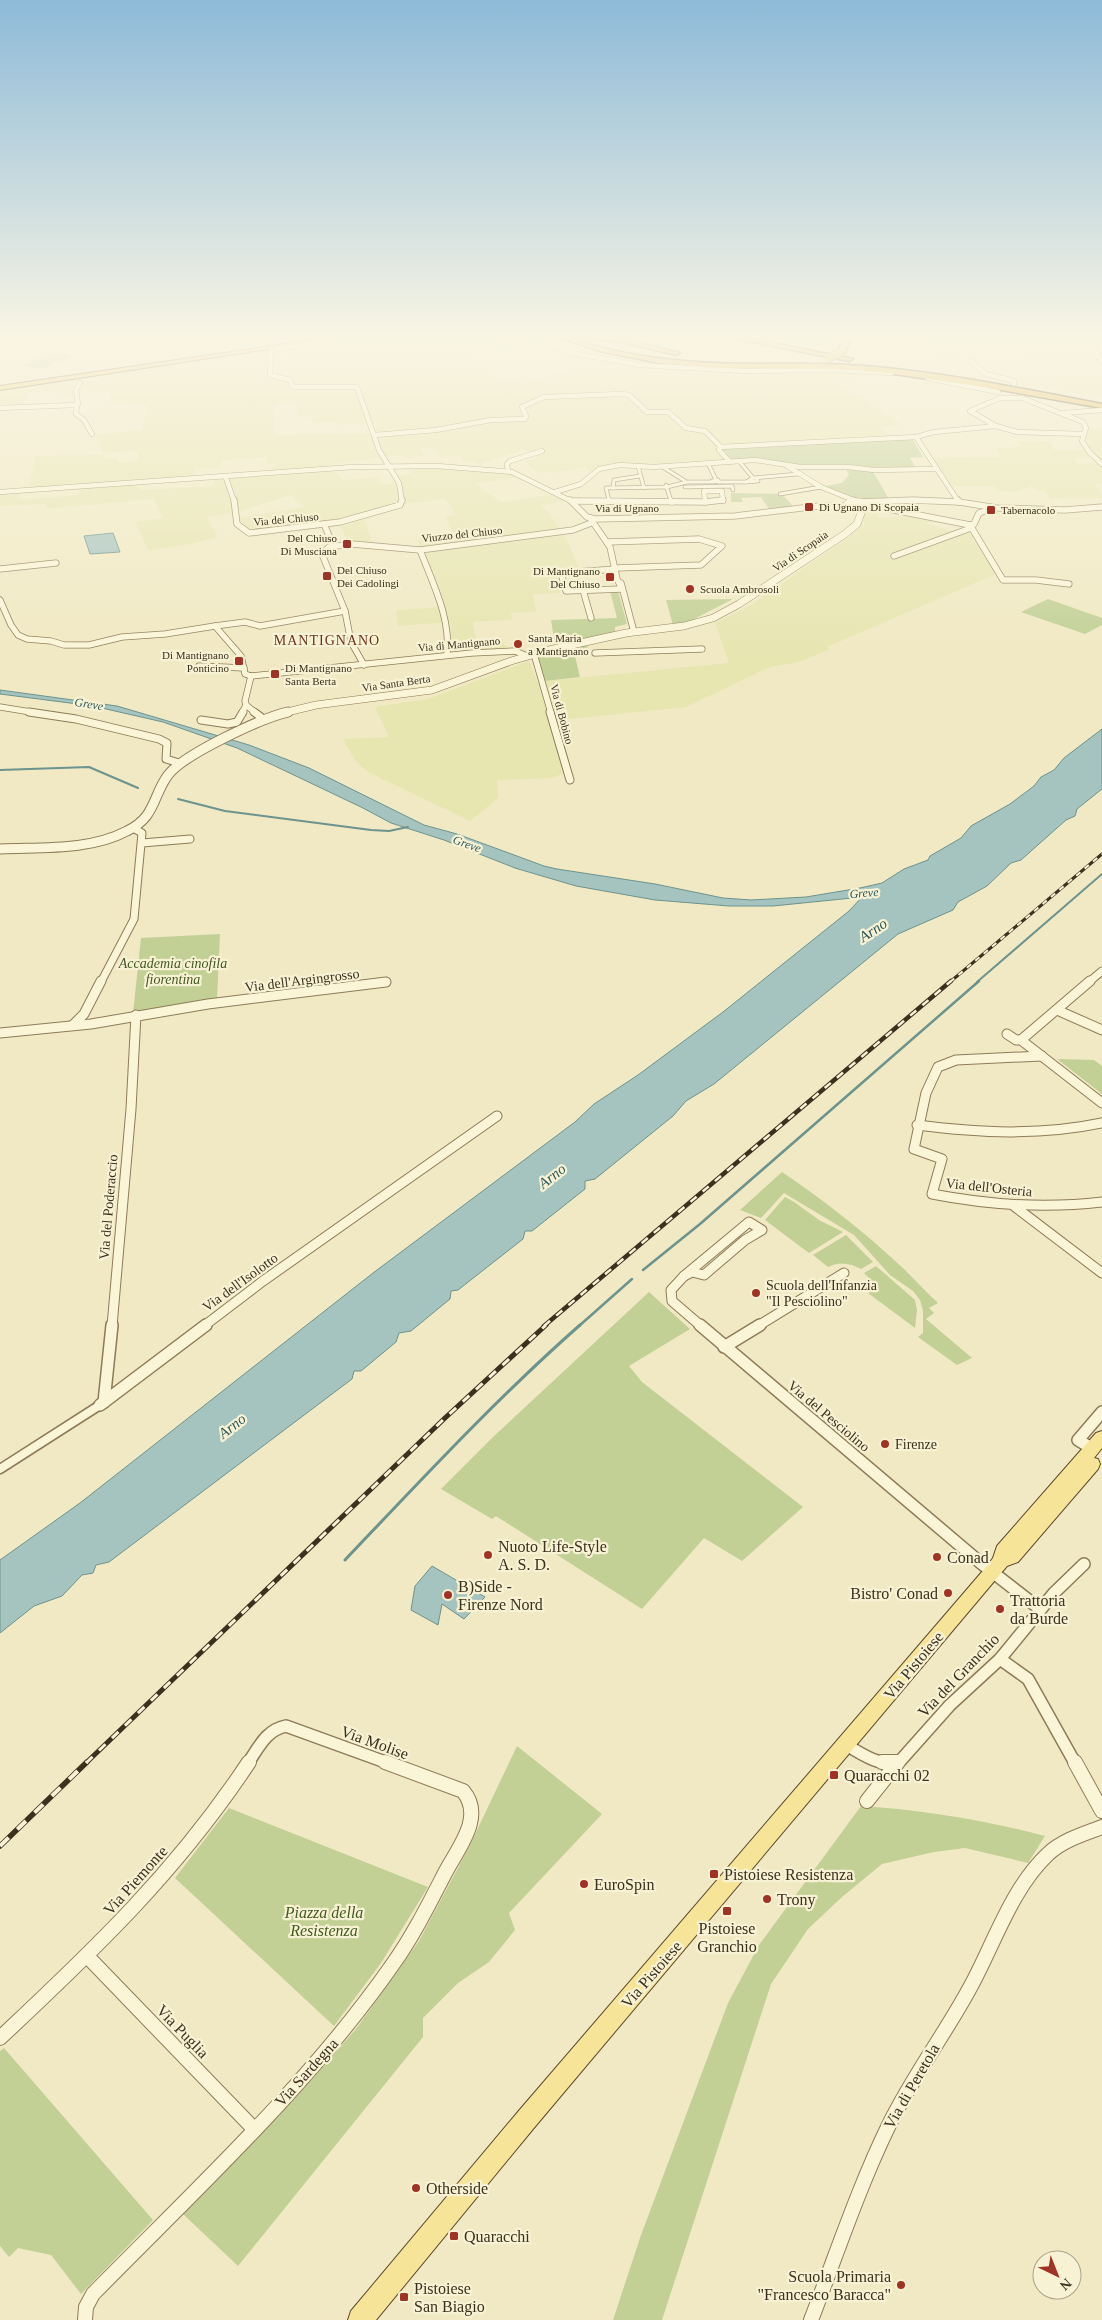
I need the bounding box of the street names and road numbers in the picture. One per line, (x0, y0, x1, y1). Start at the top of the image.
street label: Via di Ugnano (595, 502, 660, 514)
street label: Via del Chiuso (253, 510, 320, 528)
street label: Viuzzo del Chiuso (421, 524, 504, 544)
street label: Via di Scopaia (770, 528, 830, 574)
street label: Via di Mantignano (417, 634, 501, 654)
street label: Via Santa Berta (361, 672, 431, 694)
street label: Via di Bobino (548, 683, 576, 746)
street label: Via dell'Argingrosso (244, 966, 360, 995)
street label: Via del Poderaccio (96, 1154, 121, 1260)
street label: Via dell'Osteria (945, 1176, 1034, 1200)
street label: Via dell'Isolotto (200, 1250, 281, 1315)
street label: Via del Pesciolino (785, 1378, 872, 1455)
street label: Via Pistoiese (880, 1628, 947, 1703)
street label: Via del Granchio (914, 1630, 1002, 1721)
street label: Via Molise (339, 1722, 411, 1763)
street label: Via Piemonte (100, 1842, 171, 1918)
street label: Via Pistoiese (618, 1937, 685, 2011)
street label: Via Puglia (153, 2001, 212, 2062)
street label: Via Sardegna (271, 2035, 342, 2111)
street label: Via di Peretola (880, 2041, 943, 2132)

